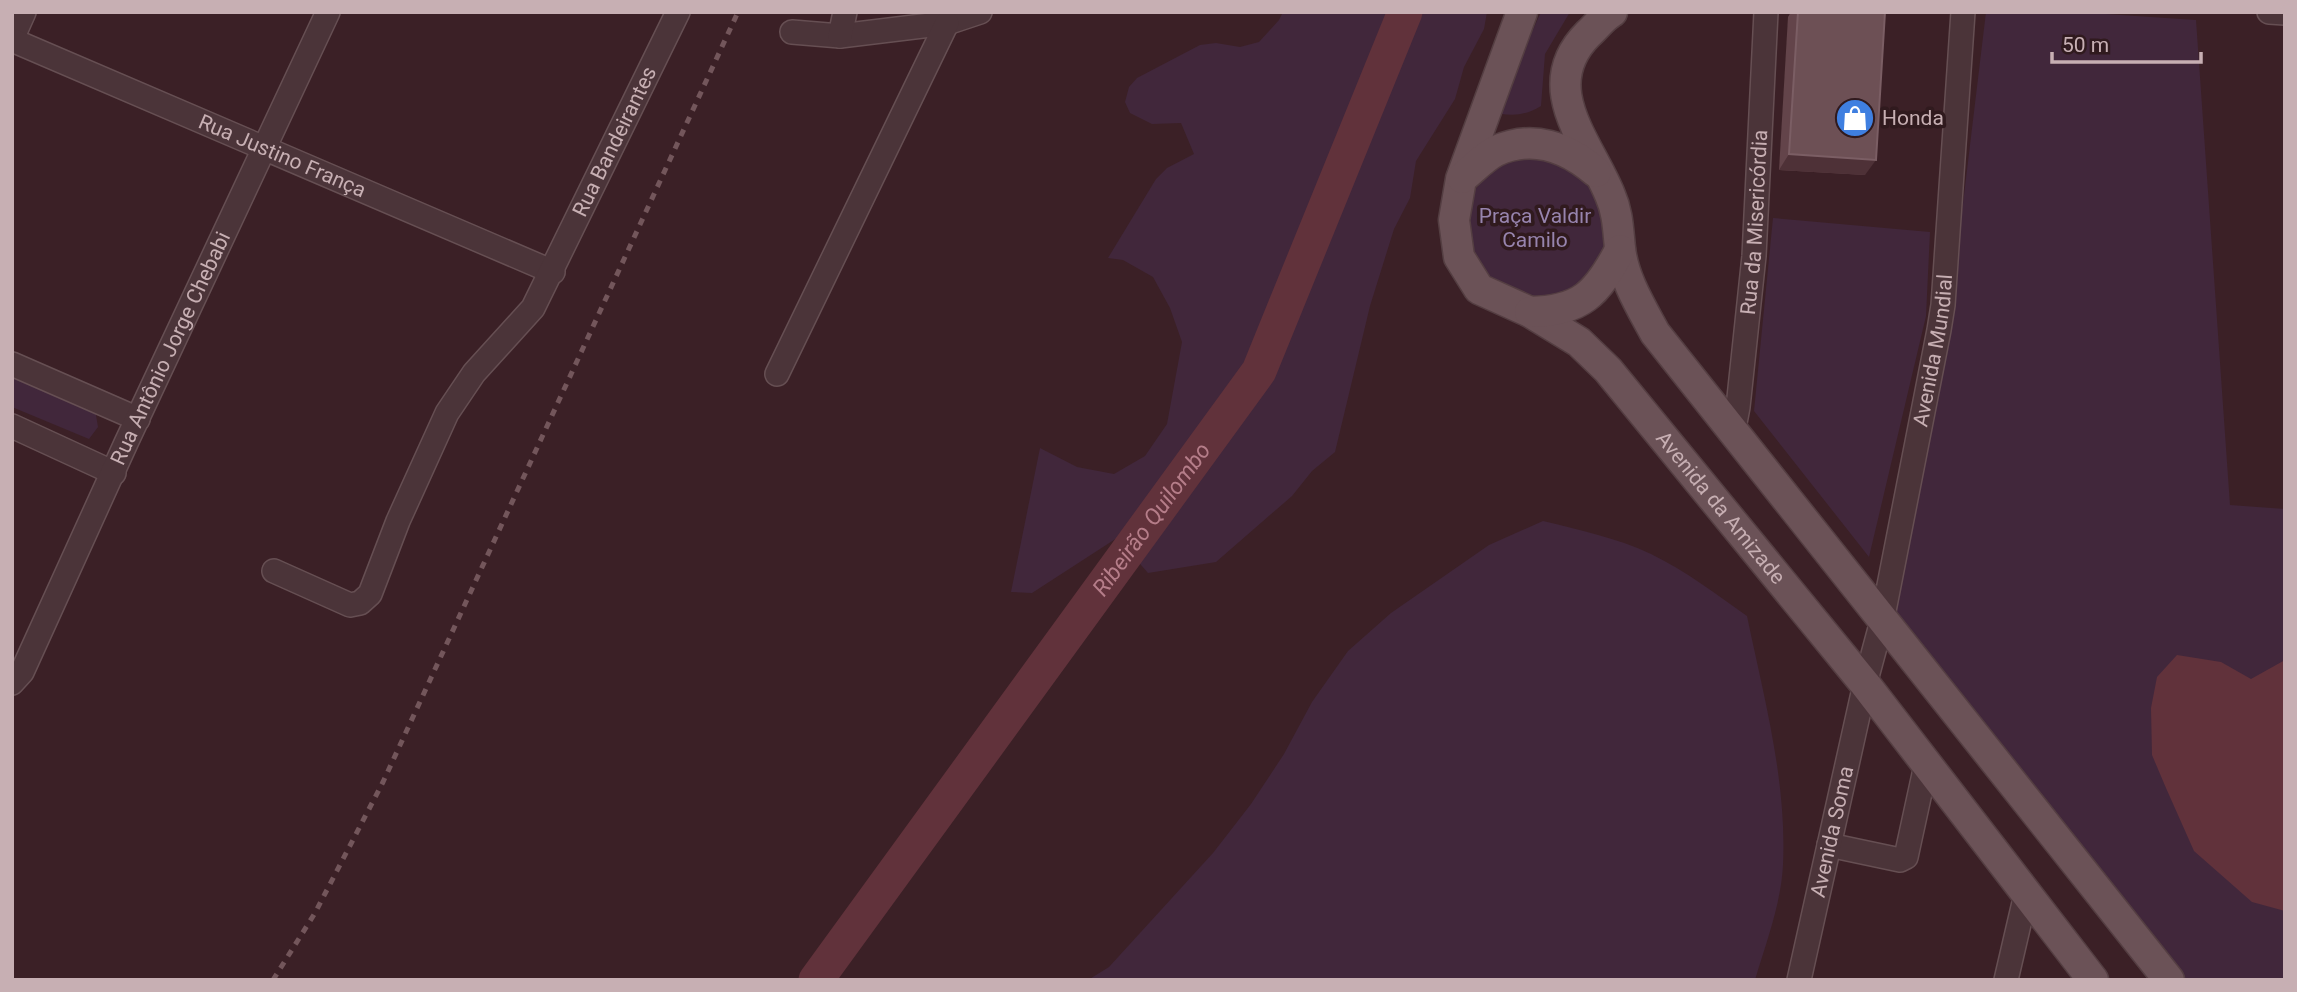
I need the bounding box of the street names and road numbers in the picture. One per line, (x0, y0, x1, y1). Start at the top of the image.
street label: Rua Bandeirantes (568, 63, 661, 221)
street label: Rua Justino França (195, 109, 369, 202)
street label: Rua da Misericórdia (1736, 129, 1772, 316)
street label: Rua Antônio Jorge Chebabi (106, 228, 235, 468)
street label: Avenida Mundial (1908, 273, 1957, 429)
street label: Avenida da Amizade (1651, 426, 1790, 589)
street label: Avenida Soma (1806, 764, 1858, 900)

